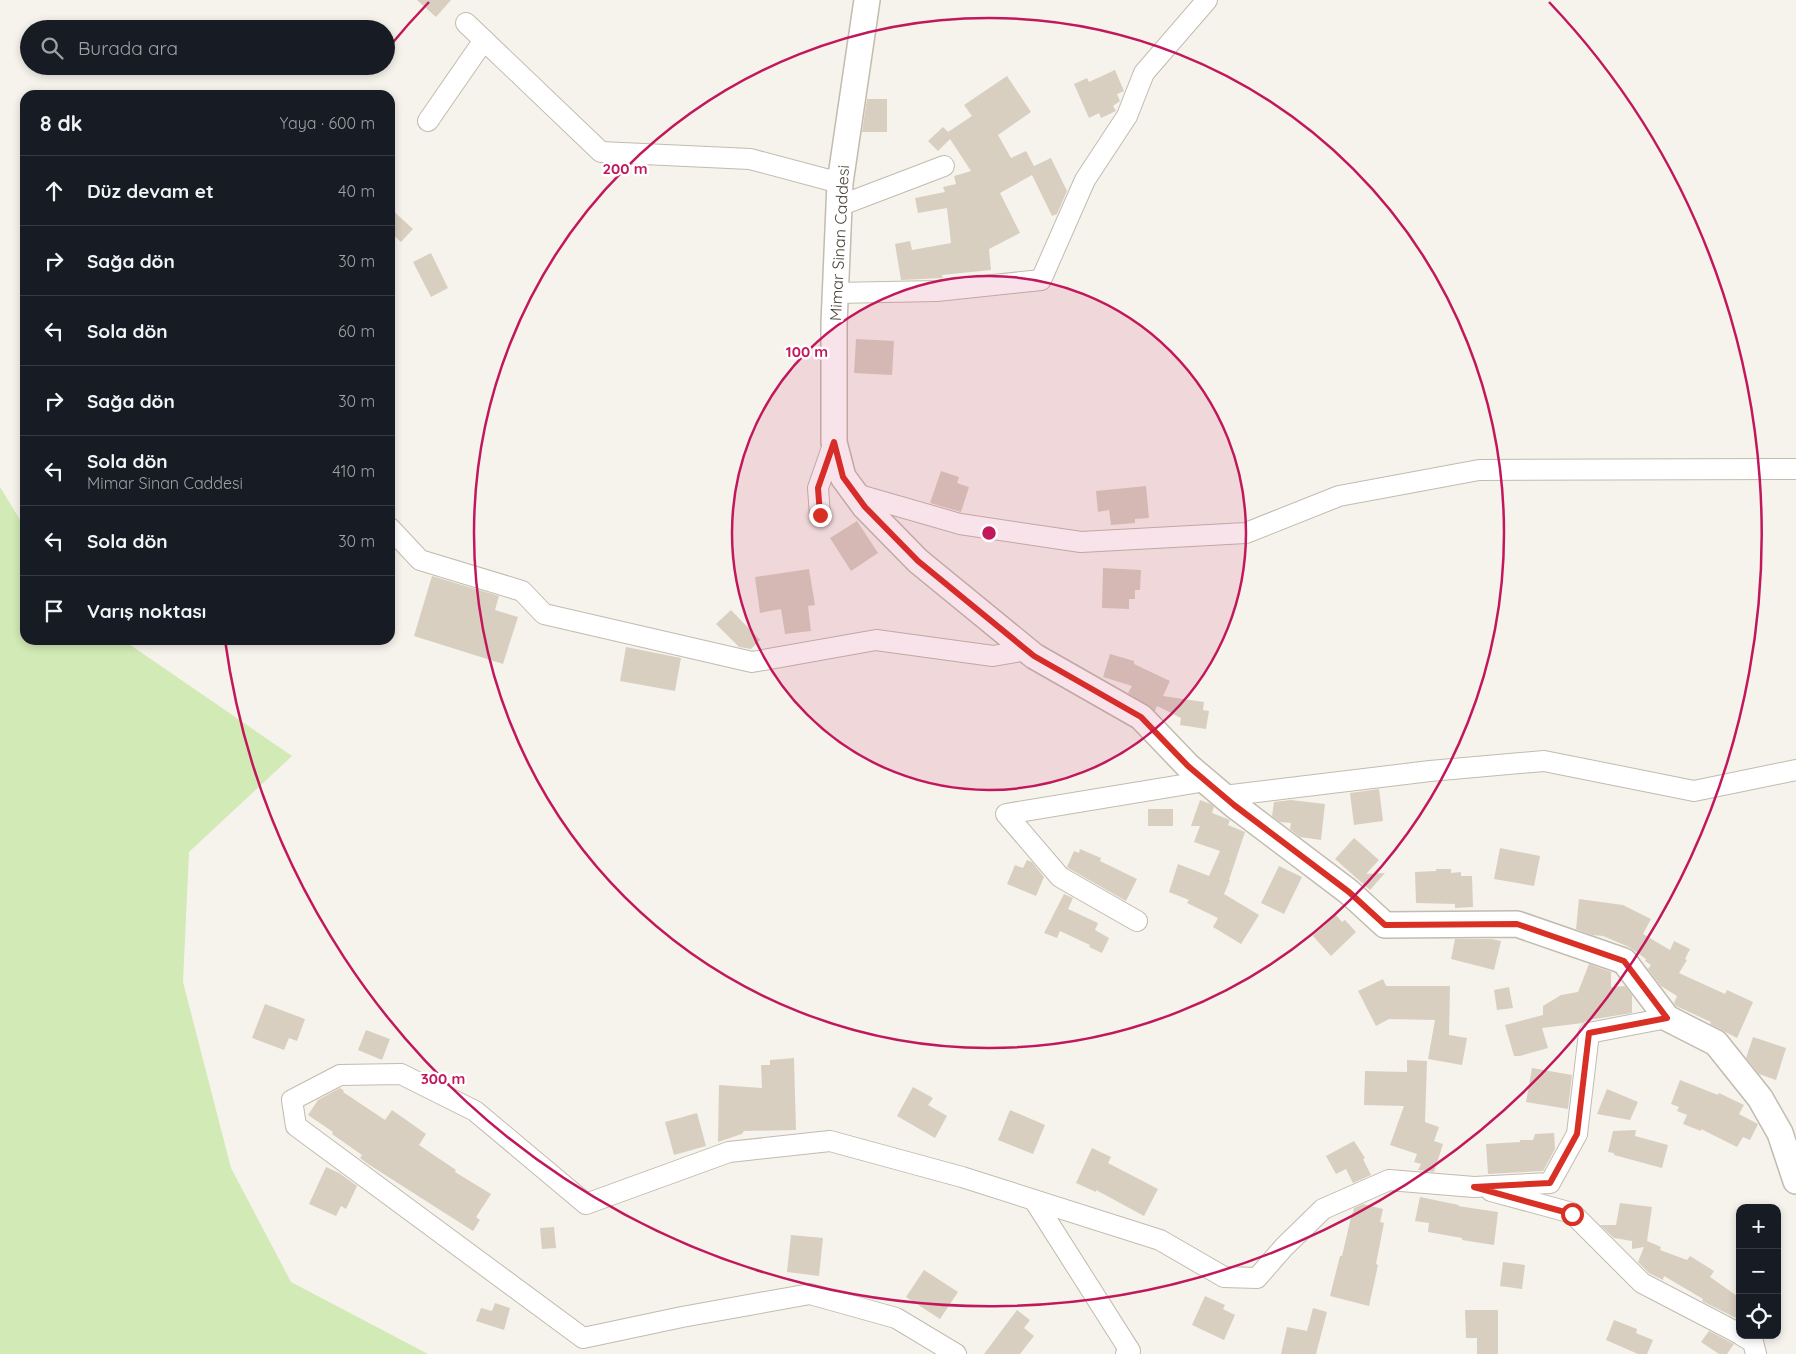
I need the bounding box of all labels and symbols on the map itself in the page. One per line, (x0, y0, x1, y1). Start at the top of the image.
text: 200 m (603, 159, 648, 178)
street label: Mimar Sinan Caddesi (825, 165, 853, 321)
text: 100 m (786, 342, 828, 361)
route end (809, 504, 832, 527)
centre of rings (980, 524, 998, 542)
text: 300 m (421, 1069, 465, 1088)
route start (1561, 1203, 1584, 1226)

